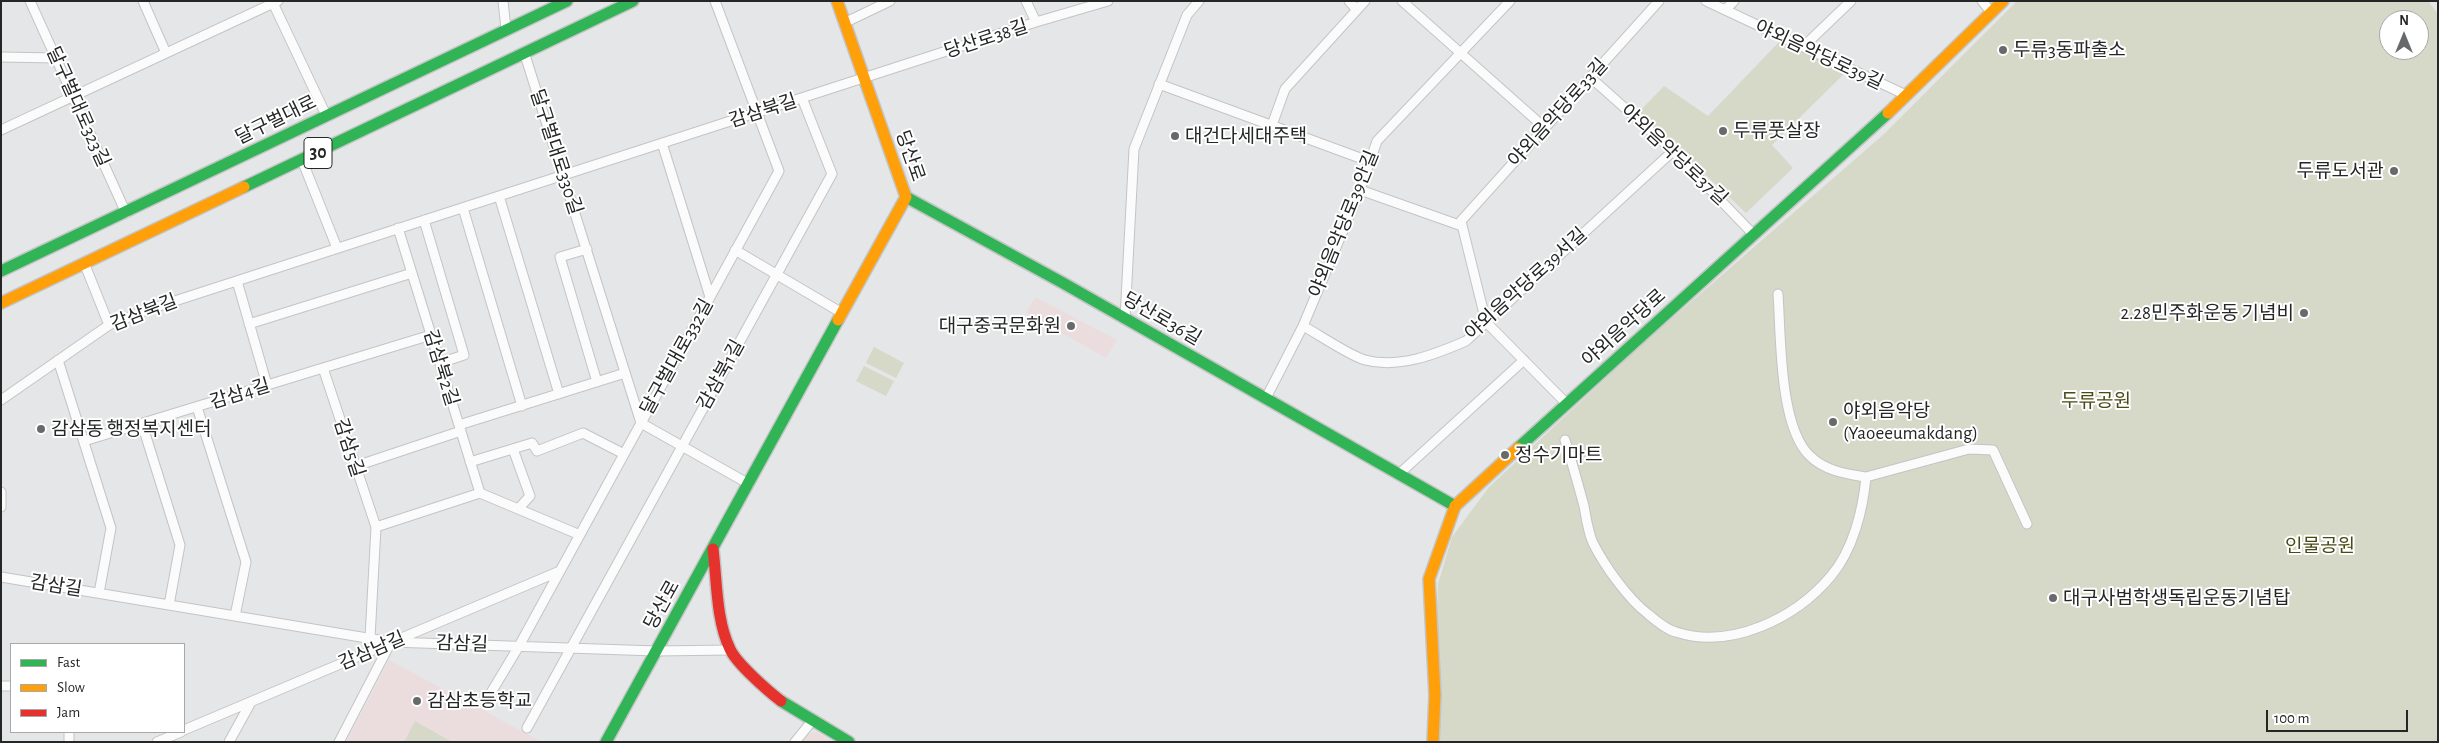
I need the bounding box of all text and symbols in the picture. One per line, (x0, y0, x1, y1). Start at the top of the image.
north arrow (2379, 10, 2429, 60)
text: N (2399, 14, 2409, 28)
street label: 당산로38길 (941, 15, 1031, 63)
street label: 야외음악당로39길 (1751, 15, 1887, 95)
place label: 두류3동파출소 (2013, 39, 2126, 61)
street label: 달구벌대로323길 (41, 43, 115, 171)
marker: 두류3동파출소 (1997, 44, 2009, 56)
street label: 야외음악당로33길 (1503, 54, 1613, 172)
street label: 달구벌대로330길 (525, 86, 587, 218)
street label: 감삼북길 (726, 89, 800, 133)
street label: 달구벌대로 (232, 91, 320, 149)
street label: 야외음악당로37길 (1616, 100, 1732, 210)
place label: 두류풋살장 (1733, 120, 1820, 142)
place label: 대건다세대주택 (1185, 125, 1307, 147)
marker: 두류풋살장 (1717, 125, 1729, 137)
street label: 당산로 (891, 127, 929, 185)
marker: 대건다세대주택 (1169, 130, 1181, 142)
road number: 30 (304, 138, 332, 168)
street label: 야외음악당로39안길 (1304, 147, 1384, 301)
place label: 두류도서관 (2297, 160, 2384, 182)
marker: 두류도서관 (2388, 165, 2400, 177)
street label: 야외음악당로39서길 (1460, 223, 1592, 345)
street label: 야외음악당로 (1577, 284, 1671, 372)
street label: 당산로36길 (1119, 287, 1205, 351)
street label: 감삼북길 (107, 290, 181, 336)
street label: 달구벌대로332길 (636, 295, 718, 419)
place label: 2.28민주화운동 기념비 (2120, 302, 2294, 324)
marker: 2.28민주화운동 기념비 (2298, 307, 2310, 319)
place label: 대구중국문화원 (939, 315, 1061, 337)
marker: 대구중국문화원 (1065, 320, 1077, 332)
street label: 감삼북2길 (419, 327, 463, 409)
street label: 감삼북1길 (692, 336, 750, 414)
street label: 감삼4길 (207, 374, 273, 414)
park label: 두류공원 (2061, 390, 2131, 412)
place label: 야외음악당 (Yaoeeumakdang) (1843, 400, 1978, 444)
street label: 감삼5길 (329, 416, 369, 480)
marker: 야외음악당 (Yaoeeumakdang) (1827, 416, 1839, 428)
place label: 감삼동 행정복지센터 (51, 418, 211, 440)
marker: 감삼동 행정복지센터 (35, 423, 47, 435)
place label: 정수기마트 (1515, 444, 1602, 466)
marker: 정수기마트 (1499, 449, 1511, 461)
park label: 인물공원 (2285, 535, 2355, 557)
street label: 감삼길 (28, 571, 84, 601)
street label: 당산로 (639, 577, 685, 633)
place label: 대구사범학생독립운동기념탑 (2063, 587, 2290, 609)
marker: 대구사범학생독립운동기념탑 (2047, 592, 2059, 604)
street label: 감삼남길 (335, 627, 409, 675)
street label: 감삼길 (435, 632, 489, 656)
legend (10, 643, 185, 733)
text: Fast (57, 655, 80, 670)
text: Slow (57, 680, 85, 695)
place label: 감삼초등학교 (427, 690, 532, 712)
marker: 감삼초등학교 (411, 695, 423, 707)
scale bar (2269, 700, 2412, 732)
text: Jam (57, 705, 80, 720)
text: 100 m (2274, 711, 2309, 726)

